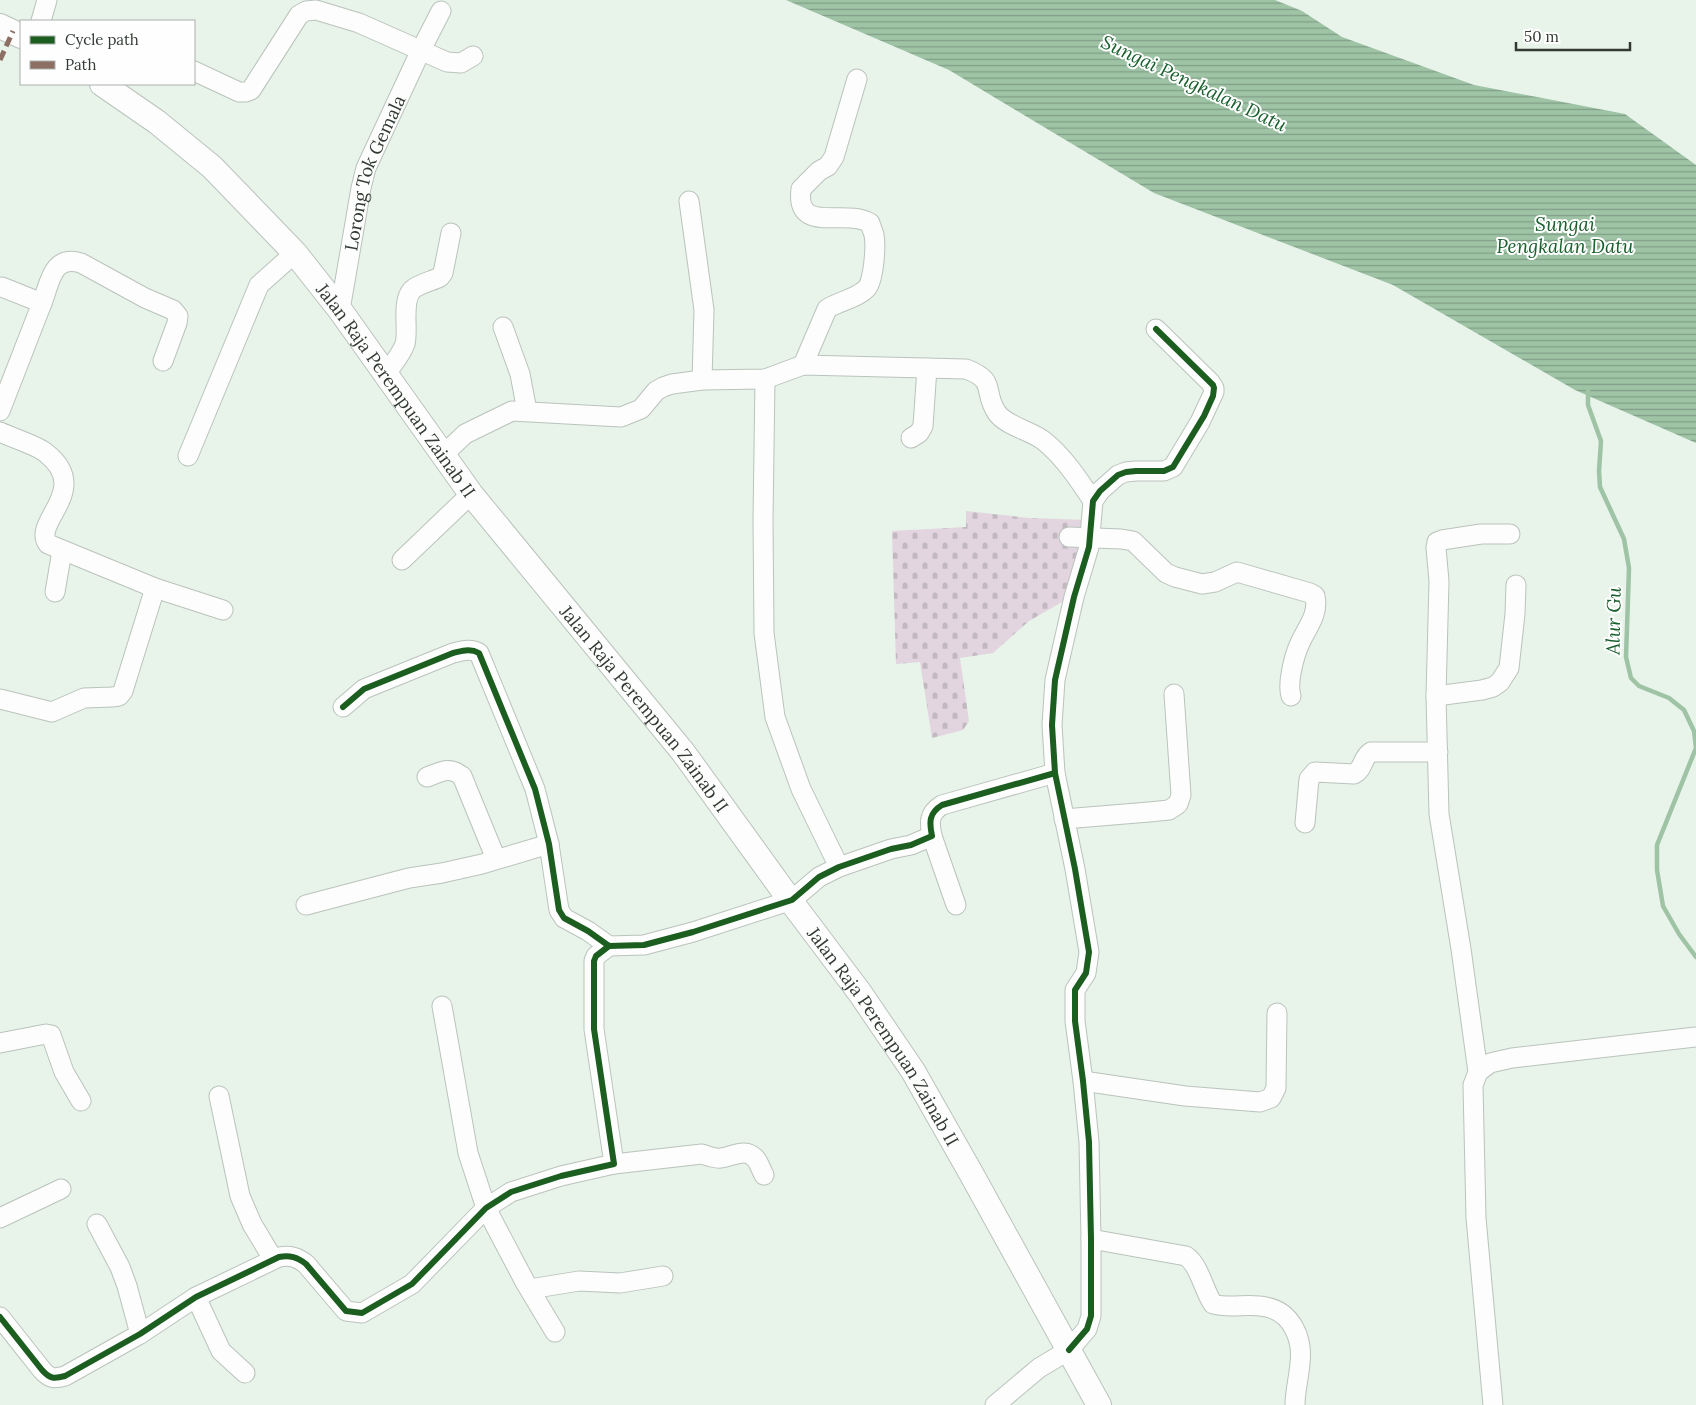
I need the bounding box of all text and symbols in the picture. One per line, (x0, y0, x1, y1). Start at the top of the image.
legend (20, 20, 195, 85)
scale bar (1516, 20, 1630, 52)
text: 50 m (1524, 27, 1559, 46)
water label: Sungai Pengkalan Datu (1097, 29, 1291, 137)
text: Cycle path (65, 30, 139, 49)
text: Path (65, 55, 96, 74)
street label: Lorong Tok Gemala (339, 91, 410, 253)
water label: Sungai Pengkalan Datu (1496, 212, 1634, 258)
street label: Jalan Raja Perempuan Zainab II (311, 278, 481, 502)
water label: Alur Gu (1600, 586, 1626, 656)
street label: Jalan Raja Perempuan Zainab II (555, 599, 734, 817)
street label: Jalan Raja Perempuan Zainab II (802, 921, 964, 1150)

